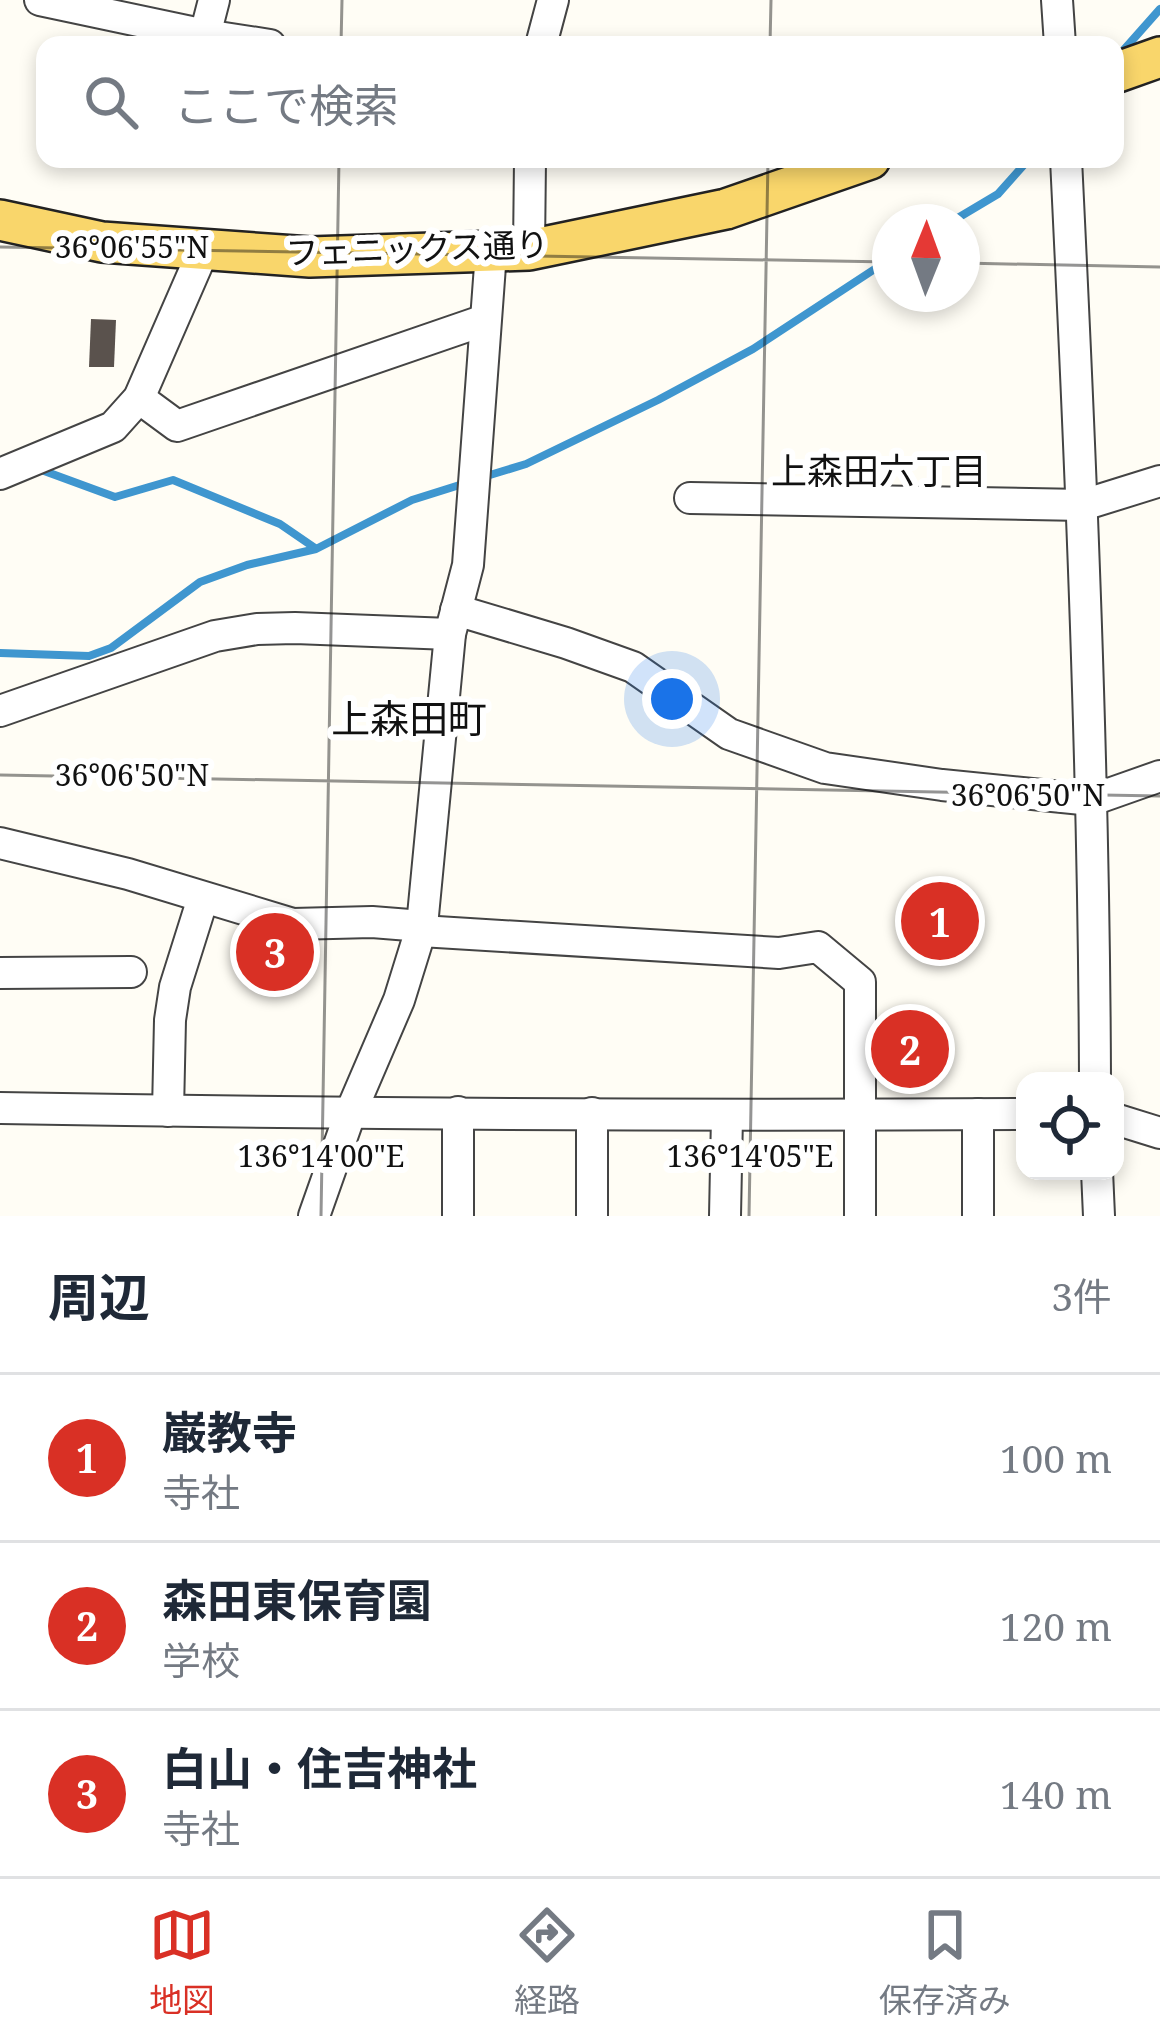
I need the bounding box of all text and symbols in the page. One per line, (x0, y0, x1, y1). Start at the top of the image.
search box (36, 36, 1124, 168)
icon: search (78, 69, 144, 135)
text: ここで検索 (174, 74, 399, 135)
north arrow (872, 204, 980, 312)
street label: フェニックス通り (285, 221, 549, 275)
text: 36°06'55"N (55, 226, 209, 267)
district label: 上森田六丁目 (771, 446, 987, 495)
your location (642, 669, 702, 729)
district label: 上森田町 (331, 691, 487, 744)
text: 36°06'50"N (55, 754, 209, 795)
text: 36°06'50"N (951, 774, 1105, 815)
pin: 1 (901, 876, 979, 966)
pin: 3 (236, 907, 314, 997)
pin: 2 (871, 1004, 949, 1094)
map controls (1016, 1072, 1124, 1180)
button: locate (1016, 1072, 1124, 1180)
text: 136°14'00"E (238, 1135, 404, 1176)
text: 136°14'05"E (667, 1135, 833, 1176)
text: 周辺 (48, 1261, 150, 1331)
text: 3件 (1051, 1269, 1112, 1322)
text: 巌教寺 (162, 1401, 297, 1462)
text: 1 (76, 1431, 98, 1484)
text: 100 m (1000, 1431, 1112, 1484)
text: 寺社 (162, 1465, 240, 1518)
text: 森田東保育園 (162, 1569, 432, 1630)
text: 2 (76, 1599, 98, 1652)
text: 120 m (1000, 1599, 1112, 1652)
text: 学校 (162, 1633, 240, 1686)
text: 白山・住吉神社 (162, 1737, 477, 1798)
text: 3 (76, 1767, 98, 1820)
text: 140 m (1000, 1767, 1112, 1820)
text: 寺社 (162, 1801, 240, 1854)
tab: 地図 (149, 1902, 215, 2022)
tab: 経路 (514, 1902, 580, 2022)
tab: 保存済み (879, 1902, 1011, 2022)

